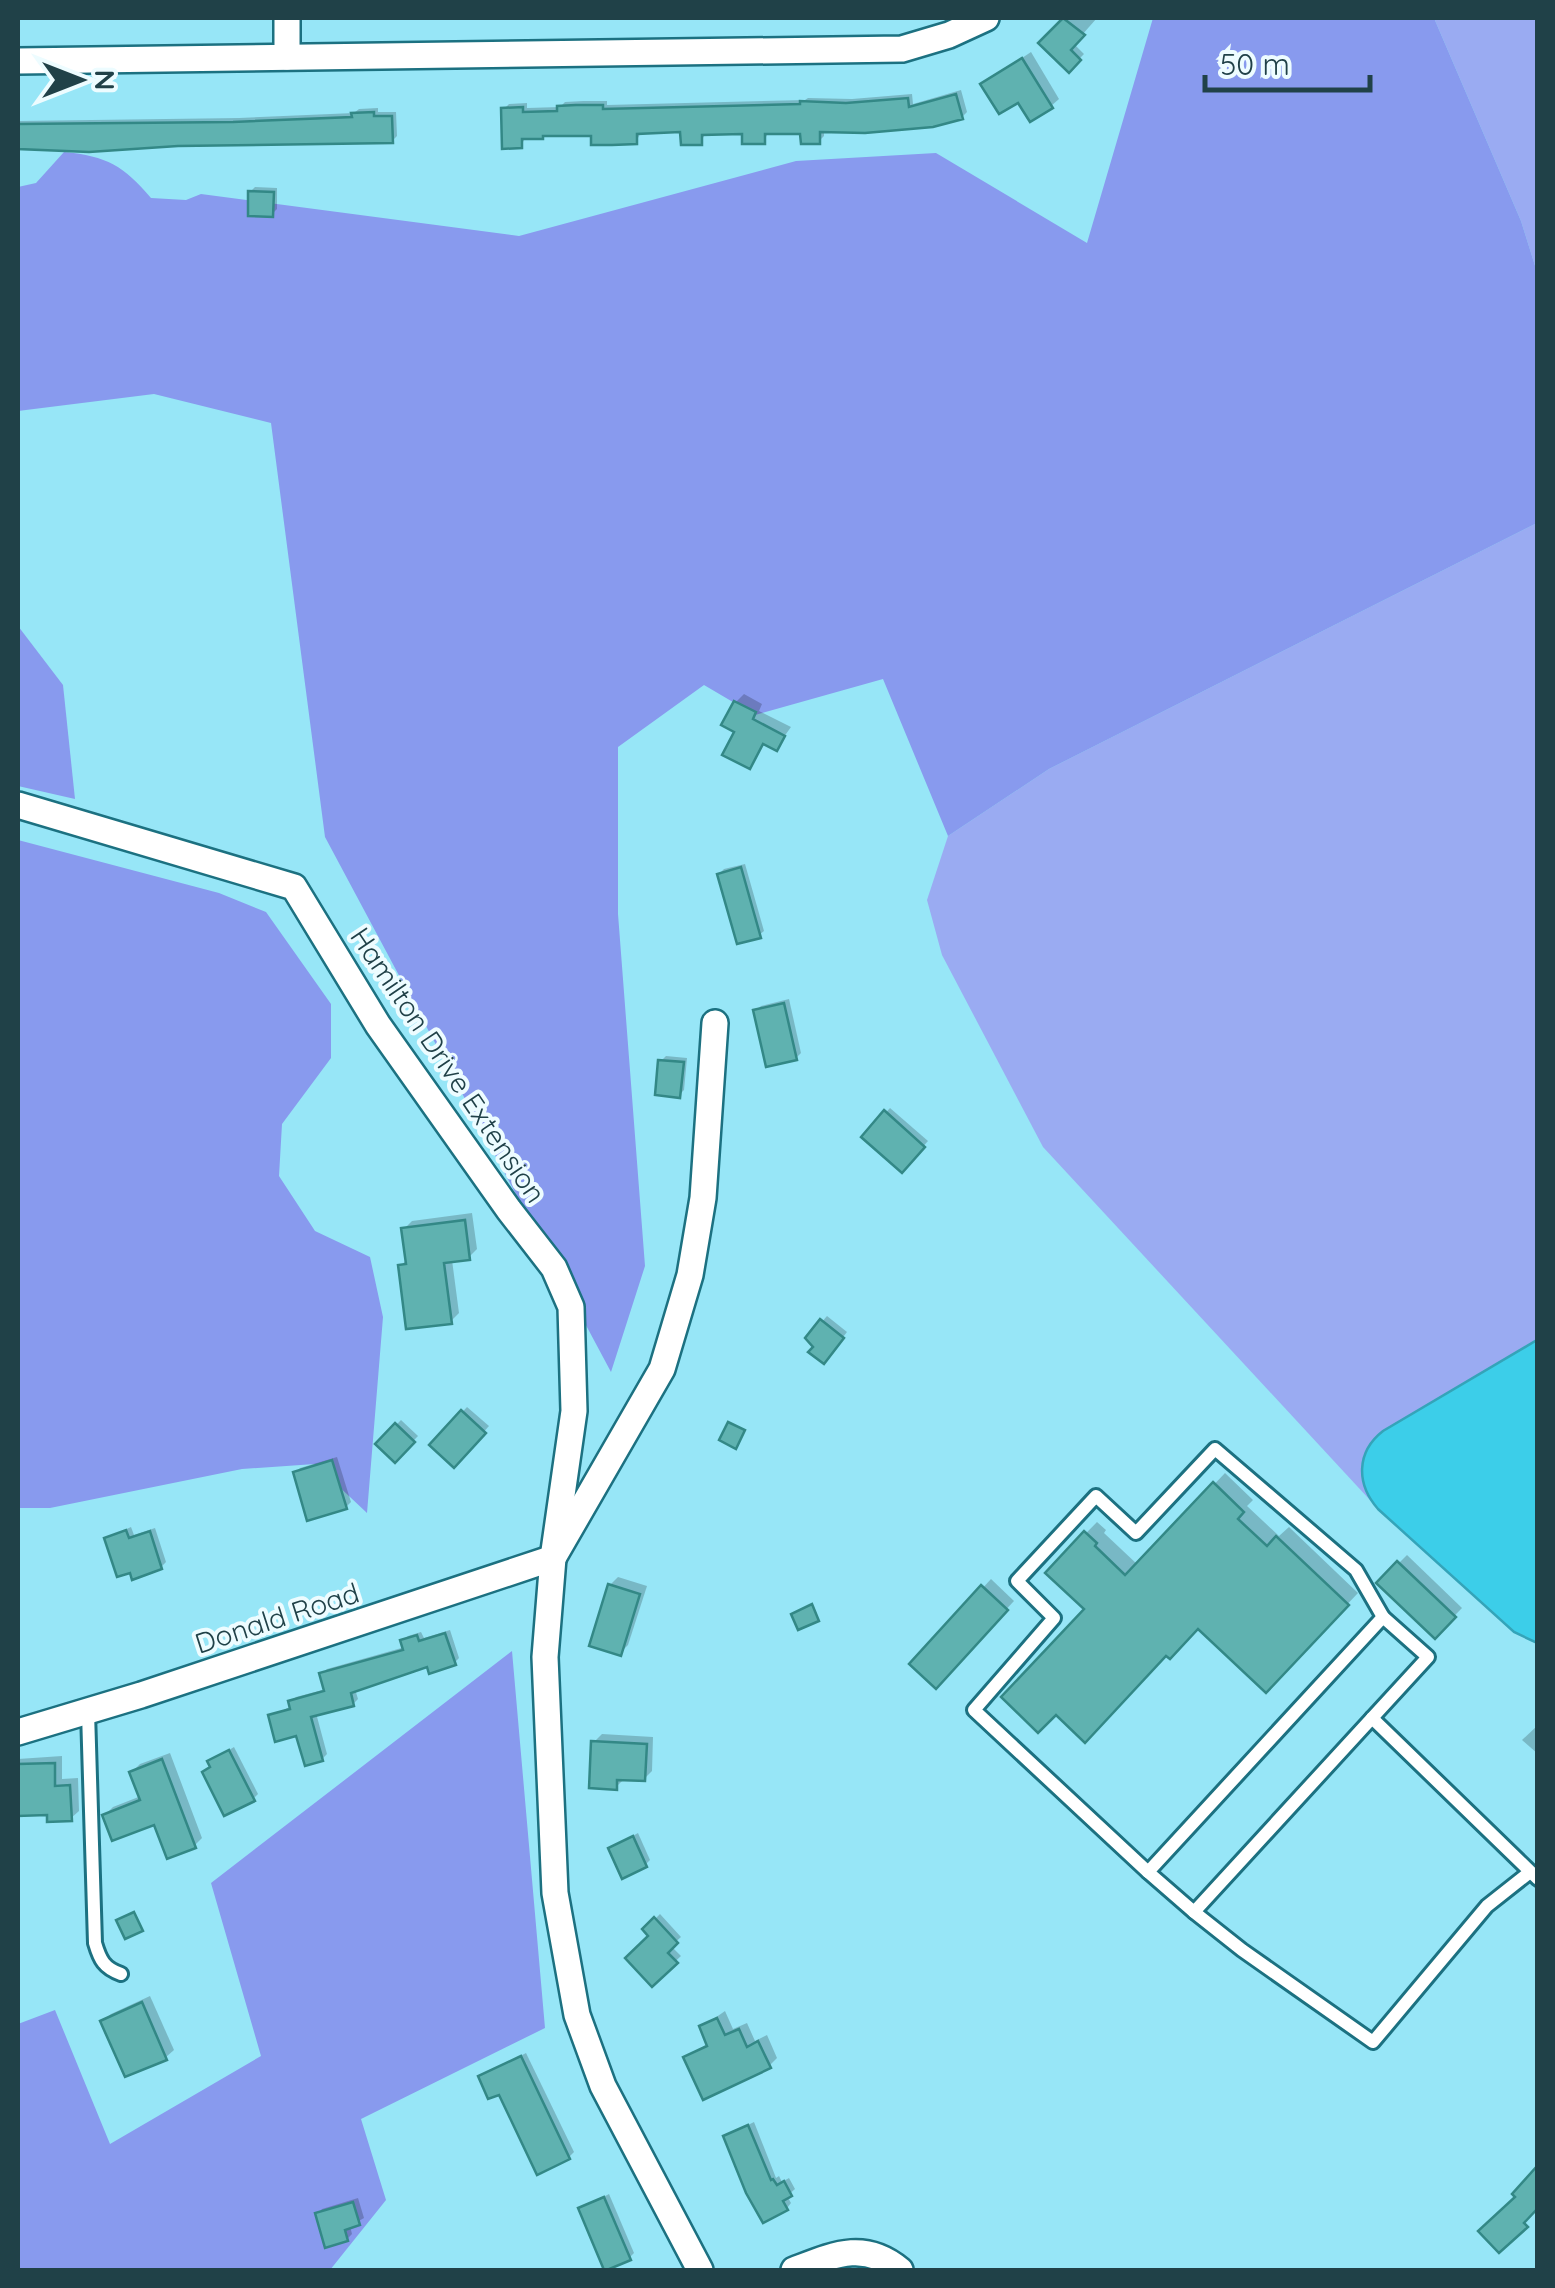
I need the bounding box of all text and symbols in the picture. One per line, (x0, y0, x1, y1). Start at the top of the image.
north arrow (30, 30, 130, 130)
scale bar (1205, 30, 1370, 92)
text: 50 m (1220, 45, 1290, 83)
text: N (88, 70, 123, 90)
street label: Hamilton Drive Extension (343, 920, 554, 1209)
street label: Donald Road (190, 1575, 363, 1661)

